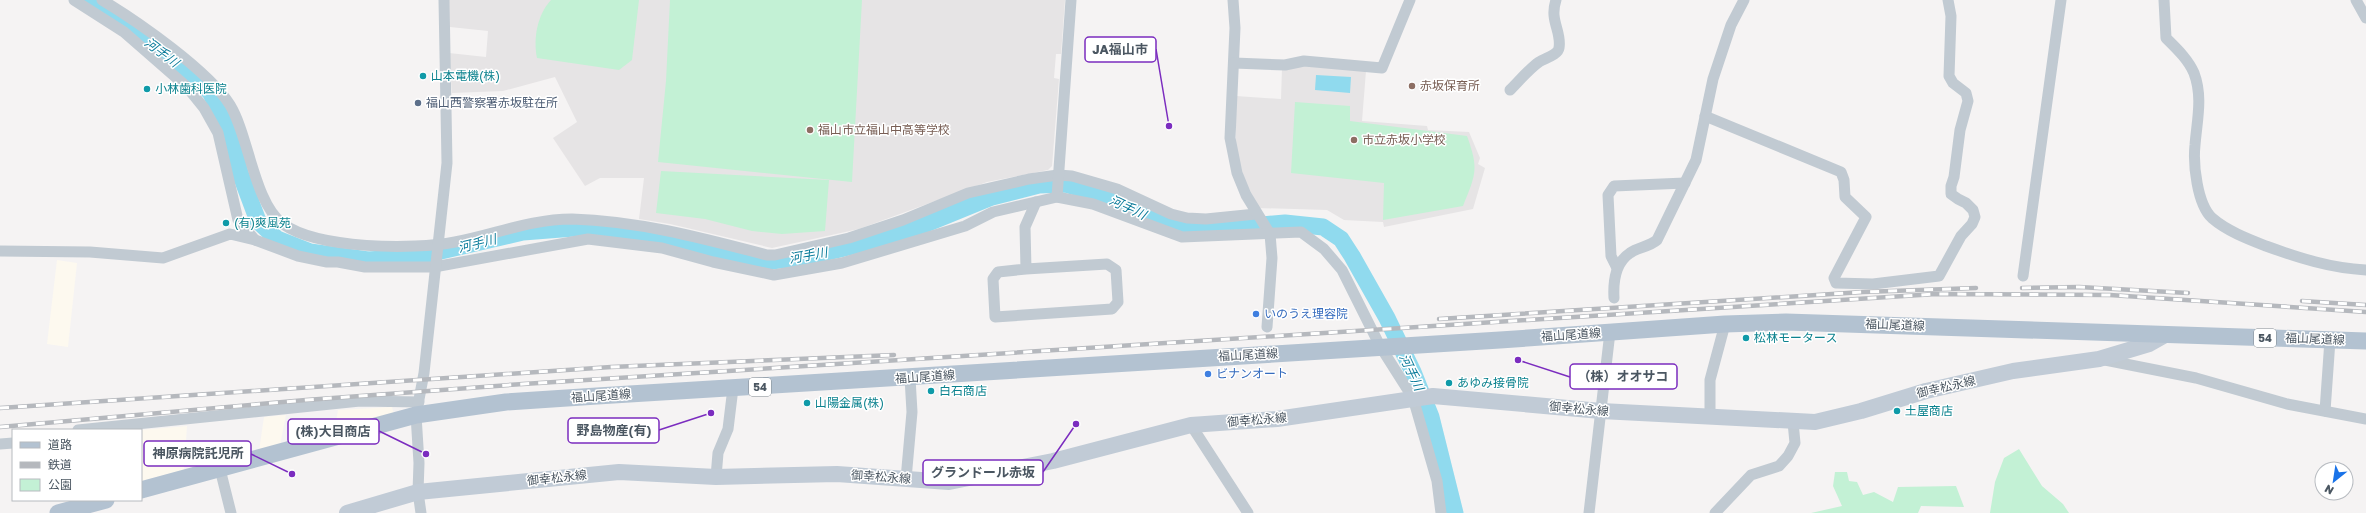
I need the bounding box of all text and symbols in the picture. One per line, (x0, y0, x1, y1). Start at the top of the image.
water label: 河手川 (142, 34, 184, 71)
callout: JA福山市 (1085, 37, 1156, 62)
text: JA福山市 (1092, 41, 1148, 57)
place label: 山本電機(株) (431, 68, 500, 83)
marker: 山本電機(株) (418, 71, 428, 81)
place label: 赤坂保育所 (1420, 78, 1480, 93)
place label: 小林歯科医院 (155, 81, 227, 96)
marker: 赤坂保育所 (1407, 81, 1417, 91)
marker: 小林歯科医院 (142, 84, 152, 94)
place label: 福山西警察署赤坂駐在所 (426, 95, 558, 110)
marker: 福山西警察署赤坂駐在所 (413, 98, 423, 108)
place label: 福山市立福山中高等学校 (818, 122, 950, 137)
marker: 福山市立福山中高等学校 (805, 125, 815, 135)
place label: 市立赤坂小学校 (1362, 132, 1446, 147)
marker: 市立赤坂小学校 (1349, 135, 1359, 145)
water label: 河手川 (1107, 192, 1151, 223)
place label: (有)爽風苑 (234, 215, 291, 230)
marker: (有)爽風苑 (221, 218, 231, 228)
water label: 河手川 (456, 230, 500, 255)
water label: 河手川 (787, 243, 831, 266)
place label: いのうえ理容院 (1264, 306, 1348, 321)
marker: いのうえ理容院 (1251, 309, 1261, 319)
street label: 福山尾道線 (1865, 316, 1925, 333)
street label: 福山尾道線 (1541, 325, 1601, 344)
road number: 54 (2254, 329, 2276, 347)
place label: 松林モータース (1754, 330, 1837, 345)
street label: 福山尾道線 (2285, 330, 2345, 347)
marker: 松林モータース (1741, 333, 1751, 343)
street label: 福山尾道線 (1218, 345, 1278, 364)
water label: 河手川 (1397, 351, 1428, 395)
callout: （株）オオサコ (1570, 364, 1677, 389)
place label: ビナンオート (1216, 366, 1288, 381)
street label: 福山尾道線 (895, 367, 955, 386)
text: （株）オオサコ (1577, 368, 1669, 384)
marker: ビナンオート (1203, 369, 1213, 379)
street label: 御幸松永線 (1915, 372, 1977, 401)
place label: あゆみ接骨院 (1457, 375, 1529, 390)
road number: 54 (749, 378, 771, 396)
marker: あゆみ接骨院 (1444, 378, 1454, 388)
place label: 白石商店 (939, 383, 987, 398)
street label: 福山尾道線 (571, 386, 631, 405)
marker: 白石商店 (926, 386, 936, 396)
place label: 山陽金属(株) (815, 395, 884, 410)
marker: 山陽金属(株) (802, 398, 812, 408)
street label: 御幸松永線 (1548, 398, 1610, 419)
place label: 土屋商店 (1905, 403, 1953, 418)
marker: 土屋商店 (1892, 406, 1902, 416)
street label: 御幸松永線 (1226, 409, 1288, 430)
callout: 野島物産(有) (568, 418, 659, 443)
callout: (株)大目商店 (288, 419, 379, 444)
text: 野島物産(有) (577, 422, 651, 438)
text: (株)大目商店 (296, 423, 370, 439)
legend (12, 429, 142, 501)
text: 道路 (48, 437, 72, 452)
callout: 神原病院託児所 (144, 441, 251, 466)
text: 神原病院託児所 (152, 445, 244, 461)
text: 鉄道 (48, 457, 72, 472)
callout: グランドール赤坂 (923, 460, 1043, 485)
north arrow (2314, 461, 2354, 501)
text: グランドール赤坂 (931, 464, 1035, 480)
street label: 御幸松永線 (526, 467, 588, 488)
street label: 御幸松永線 (851, 467, 911, 486)
text: 公園 (48, 477, 72, 492)
text: N (2322, 482, 2336, 498)

